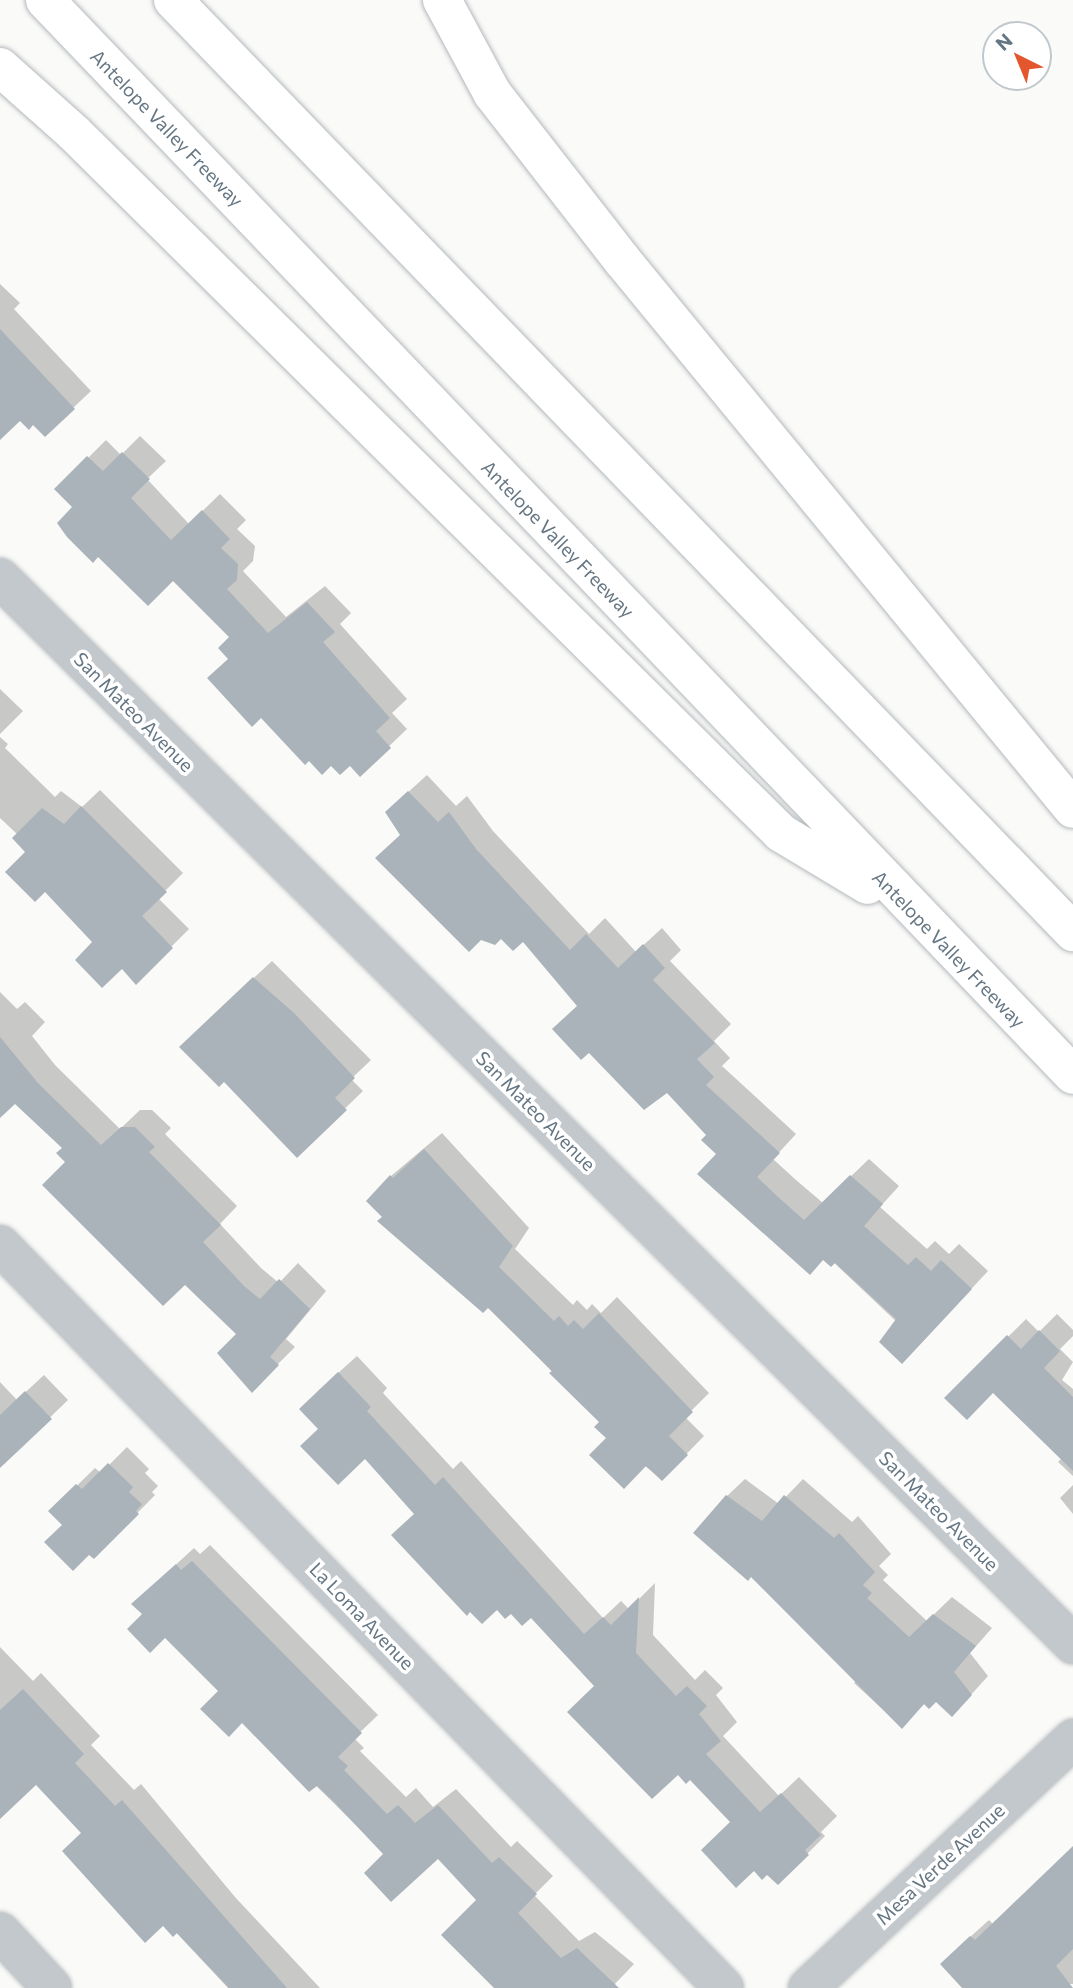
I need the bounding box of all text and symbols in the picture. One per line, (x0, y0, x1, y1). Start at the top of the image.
north arrow (982, 21, 1052, 91)
text: N (991, 28, 1017, 55)
street label: Antelope Valley Freeway (86, 45, 248, 211)
street label: Antelope Valley Freeway (477, 456, 639, 622)
street label: San Mateo Avenue (70, 648, 198, 776)
street label: Antelope Valley Freeway (868, 866, 1030, 1032)
street label: San Mateo Avenue (472, 1047, 600, 1175)
street label: San Mateo Avenue (875, 1447, 1003, 1575)
street label: La Loma Avenue (305, 1558, 419, 1674)
street label: Mesa Verde Avenue (871, 1799, 1009, 1929)

